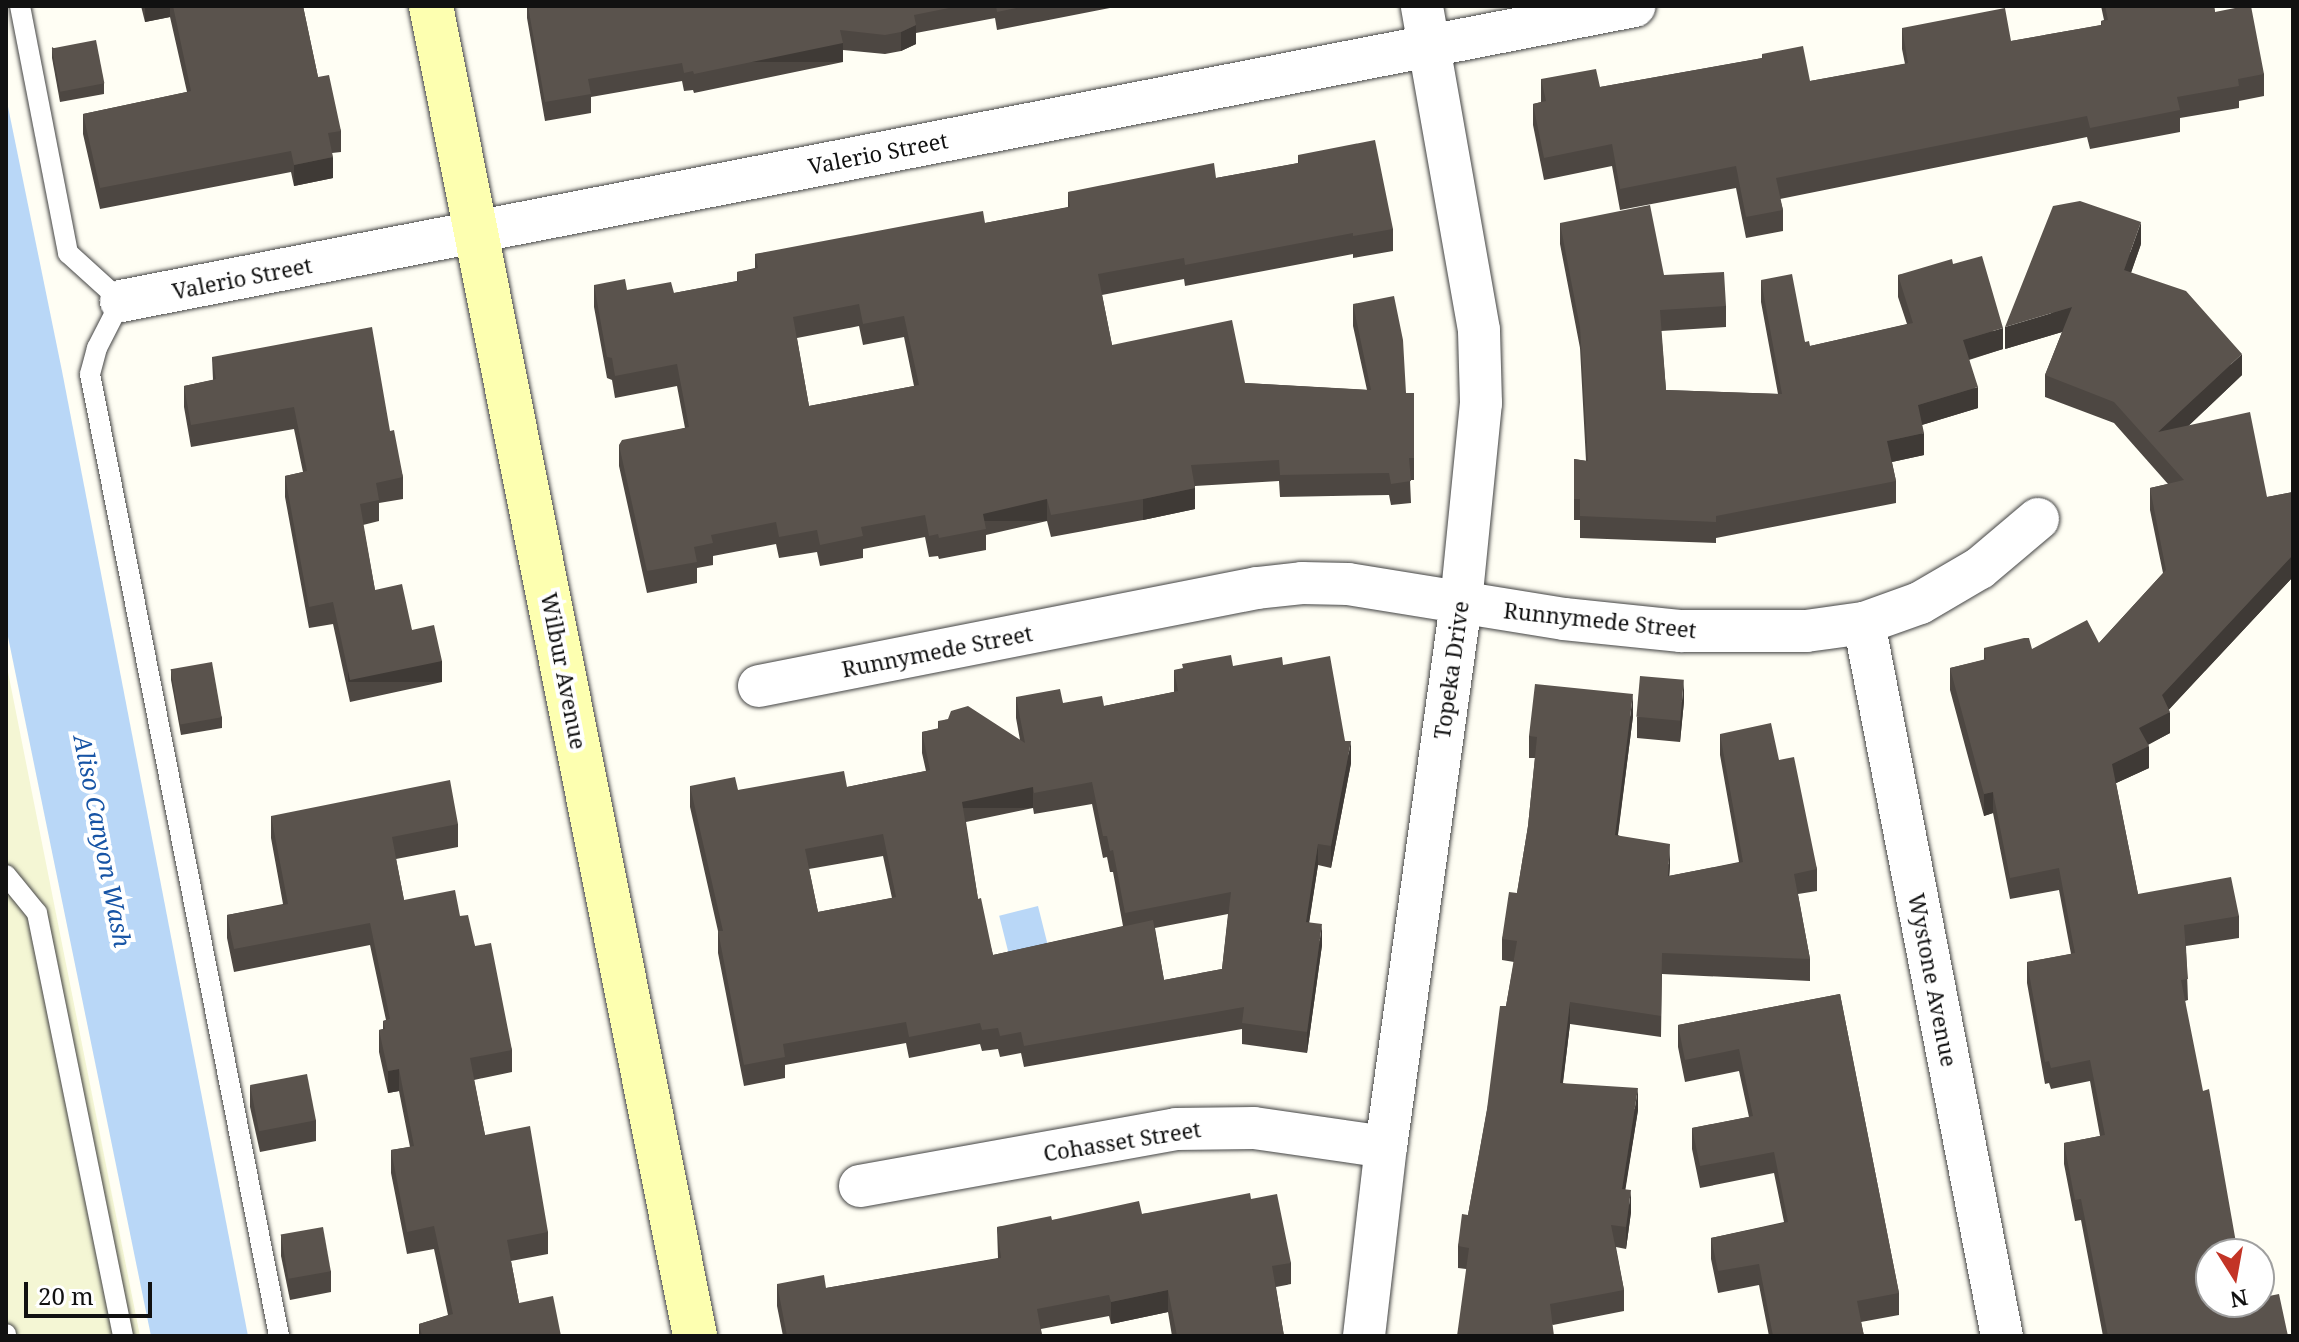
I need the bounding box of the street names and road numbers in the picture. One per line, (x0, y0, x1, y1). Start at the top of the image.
street label: Valerio Street (806, 127, 950, 179)
street label: Valerio Street (170, 252, 314, 304)
street label: Wilbur Avenue (536, 590, 592, 752)
street label: Runnymede Street (1502, 597, 1698, 643)
street label: Topeka Drive (1428, 599, 1474, 741)
street label: Runnymede Street (839, 620, 1035, 682)
street label: Wystone Avenue (1903, 891, 1963, 1069)
street label: Cohasset Street (1041, 1116, 1203, 1166)

